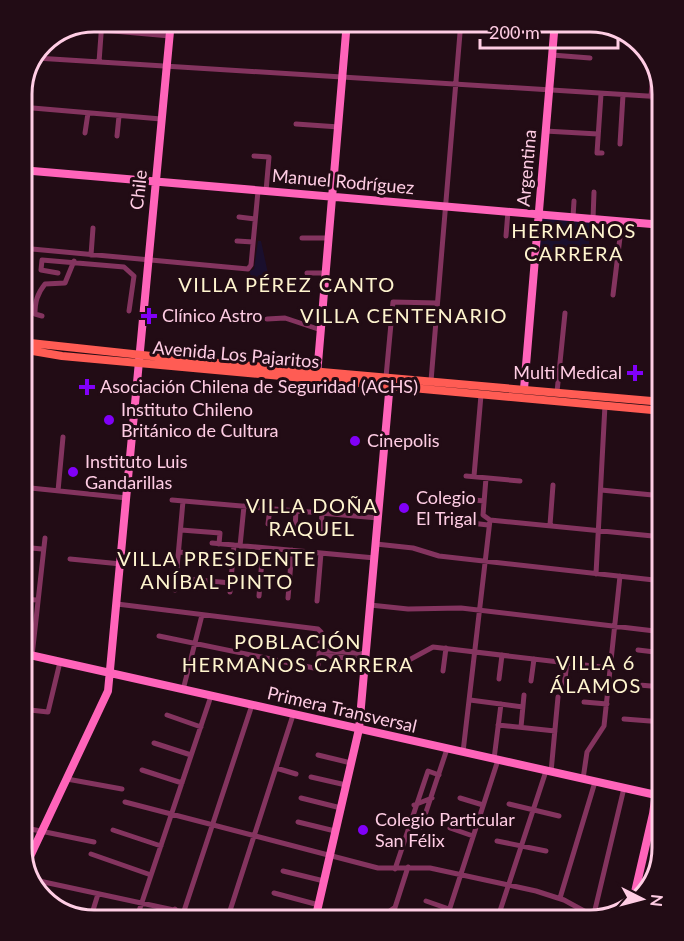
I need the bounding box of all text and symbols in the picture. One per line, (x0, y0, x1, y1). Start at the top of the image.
scale bar (480, 12, 618, 50)
text: 200 m (489, 21, 540, 43)
street label: Argentina (512, 128, 540, 207)
street label: Manuel Rodríguez (271, 164, 415, 198)
street label: Chile (125, 169, 151, 211)
district label: HERMANOS CARRERA (511, 218, 637, 265)
district label: VILLA PÉREZ CANTO (178, 272, 396, 296)
district label: VILLA CENTENARIO (300, 303, 508, 327)
place label: Clínico Astro (162, 304, 262, 326)
marker: Clínico Astro (140, 307, 158, 325)
street label: Avenida Los Pajaritos (152, 336, 321, 372)
place label: Multi Medical (513, 361, 622, 383)
marker: Multi Medical (626, 364, 644, 382)
place label: Asociación Chilena de Seguridad (ACHS) (100, 375, 418, 397)
marker: Asociación Chilena de Seguridad (ACHS) (78, 378, 96, 396)
place label: Instituto Chileno Británico de Cultura (121, 398, 279, 441)
marker: Instituto Chileno Británico de Cultura (102, 413, 116, 427)
place label: Cinepolis (367, 429, 440, 451)
marker: Cinepolis (348, 434, 362, 448)
place label: Instituto Luis Gandarillas (85, 450, 188, 493)
marker: Instituto Luis Gandarillas (66, 465, 80, 479)
place label: Colegio El Trigal (416, 486, 477, 529)
district label: VILLA DOÑA RAQUEL (246, 493, 378, 540)
marker: Colegio El Trigal (397, 501, 411, 515)
district label: VILLA PRESIDENTE ANÍBAL PINTO (117, 546, 317, 593)
district label: POBLACIÓN HERMANOS CARRERA (182, 629, 414, 676)
district label: VILLA 6 ÁLAMOS (550, 650, 642, 697)
street label: Primera Transversal (265, 681, 419, 737)
place label: Colegio Particular San Félix (375, 808, 515, 851)
marker: Colegio Particular San Félix (356, 823, 370, 837)
north arrow (612, 869, 672, 929)
text: N (647, 893, 668, 908)

